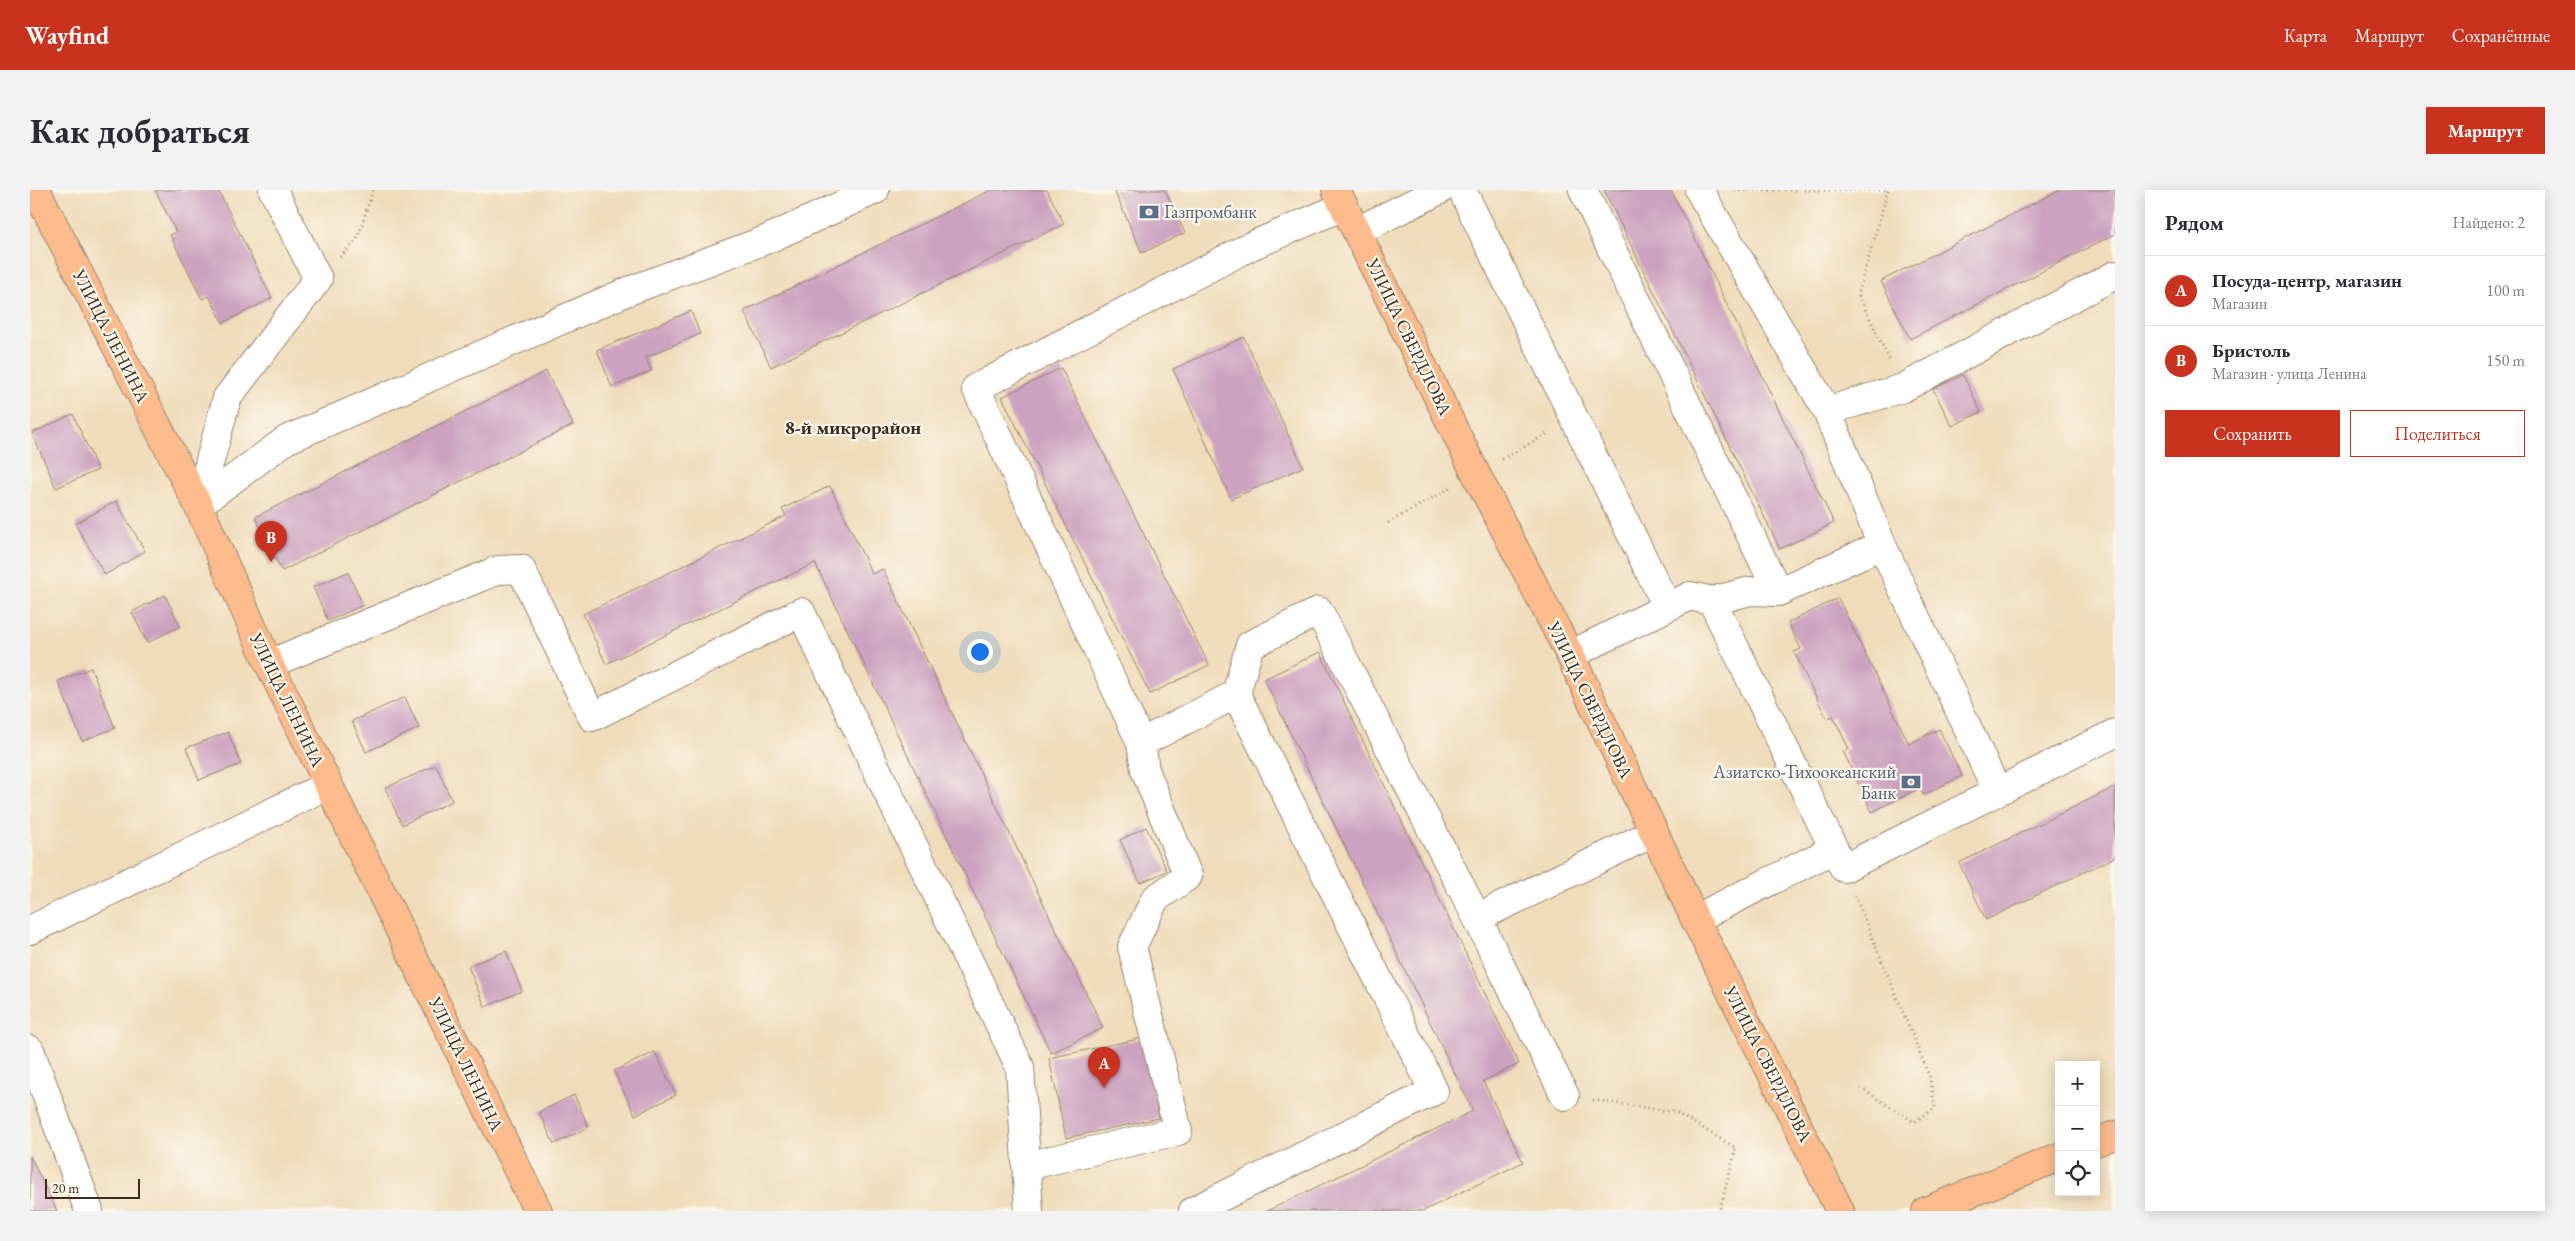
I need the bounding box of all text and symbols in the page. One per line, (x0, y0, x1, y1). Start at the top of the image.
text: Wayfind (25, 20, 109, 51)
text: Карта (2284, 24, 2327, 47)
text: Маршрут (2355, 24, 2424, 47)
text: Сохранённые (2452, 24, 2550, 47)
button: Маршрут (2426, 107, 2545, 154)
text: Как добраться (30, 108, 250, 153)
place label: Газпромбанк (1164, 200, 1257, 223)
bank icon: Газпромбанк (1138, 201, 1160, 223)
text: Рядом (2165, 209, 2224, 236)
text: Найдено: 2 (2453, 212, 2525, 233)
street label: УЛИЦА СВЕРДЛОВА (1361, 253, 1458, 420)
street label: УЛИЦА ЛЕНИНА (67, 264, 155, 407)
text: Посуда-центр, магазин (2212, 268, 2402, 293)
text: A (2175, 280, 2187, 301)
text: 100 m (2486, 280, 2525, 301)
text: Магазин (2212, 293, 2267, 314)
text: Бристоль (2212, 338, 2290, 363)
text: B (2176, 350, 2186, 371)
text: 150 m (2486, 350, 2525, 371)
text: Магазин · улица Ленина (2212, 363, 2367, 384)
button: Сохранить (2165, 410, 2340, 457)
button: Поделиться (2350, 410, 2525, 457)
district label: 8-й микрорайон (785, 415, 921, 440)
pin: B (255, 521, 287, 562)
street label: УЛИЦА СВЕРДЛОВА (1542, 616, 1639, 783)
street label: УЛИЦА ЛЕНИНА (245, 628, 330, 771)
your location (967, 639, 993, 665)
place label: Азиатско-Тихоокеанский Банк (1712, 760, 1896, 804)
bank icon: Азиатско-Тихоокеанский Банк (1900, 771, 1922, 793)
street label: УЛИЦА СВЕРДЛОВА (1719, 981, 1818, 1146)
street label: УЛИЦА ЛЕНИНА (424, 992, 509, 1135)
pin: A (1088, 1047, 1120, 1088)
map controls (2055, 1061, 2100, 1196)
button: + (2055, 1061, 2100, 1106)
button: − (2055, 1106, 2100, 1151)
button: locate (2055, 1151, 2100, 1196)
scale bar (45, 1176, 140, 1199)
text: 20 m (52, 1179, 79, 1197)

